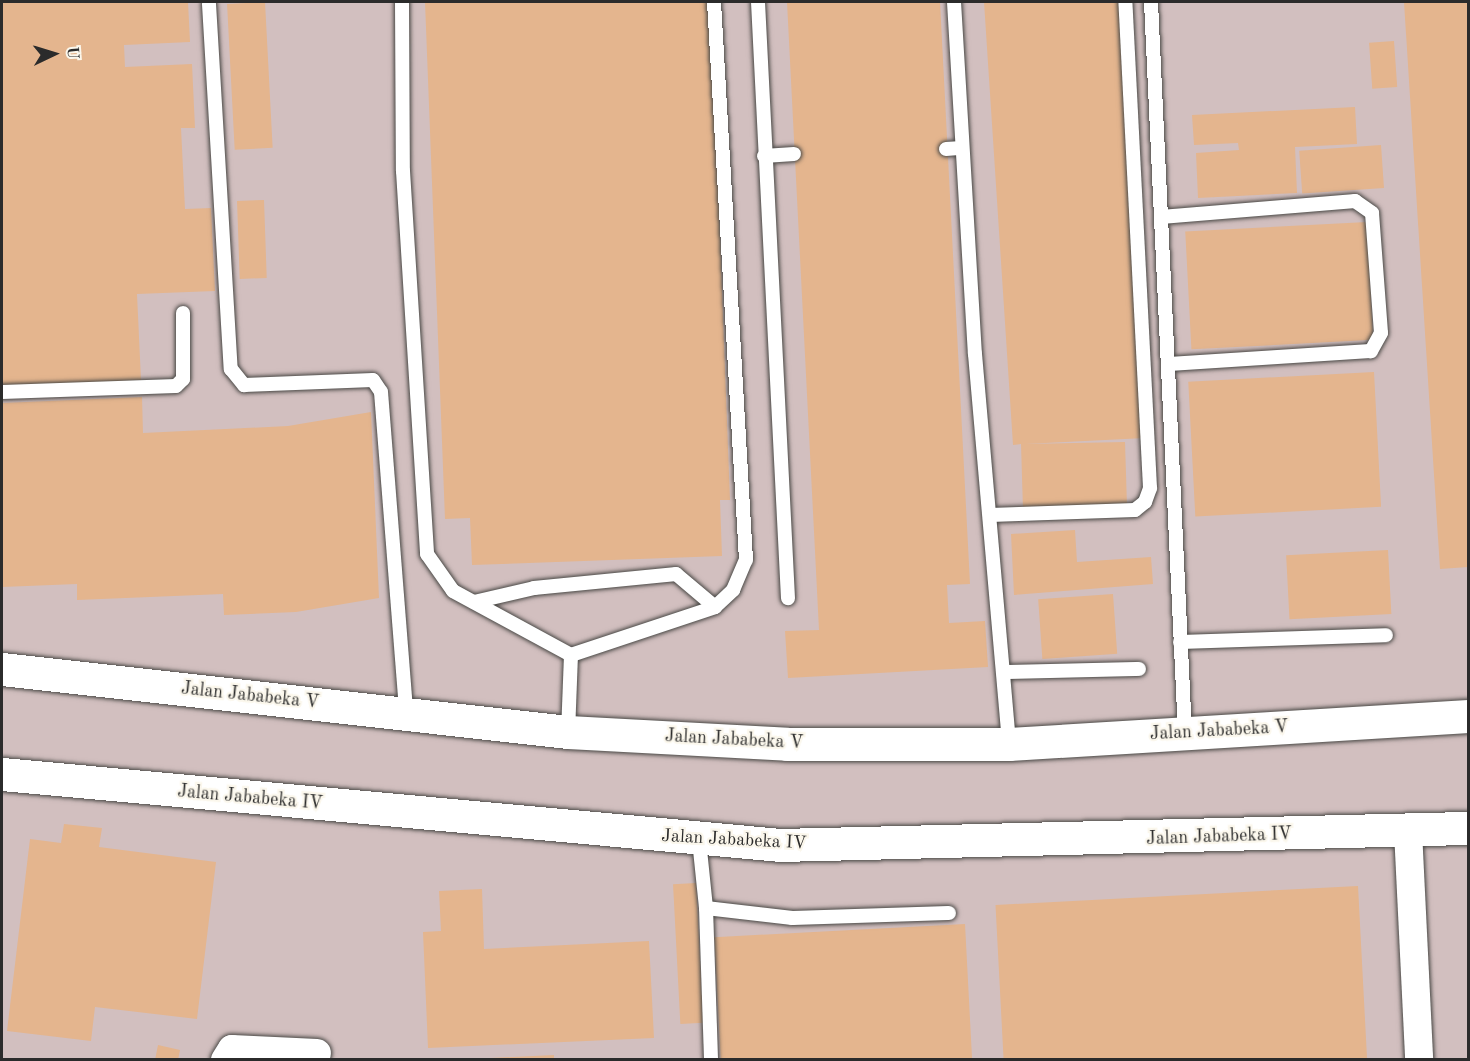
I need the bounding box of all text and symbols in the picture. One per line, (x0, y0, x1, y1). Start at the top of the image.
north arrow (24, 24, 84, 84)
text: U (64, 46, 80, 60)
street label: Jalan Jababeka V (180, 678, 320, 714)
street label: Jalan Jababeka V (1149, 717, 1289, 745)
street label: Jalan Jababeka V (664, 726, 804, 754)
street label: Jalan Jababeka IV (177, 781, 323, 815)
street label: Jalan Jababeka IV (1146, 824, 1292, 850)
street label: Jalan Jababeka IV (661, 825, 807, 855)

